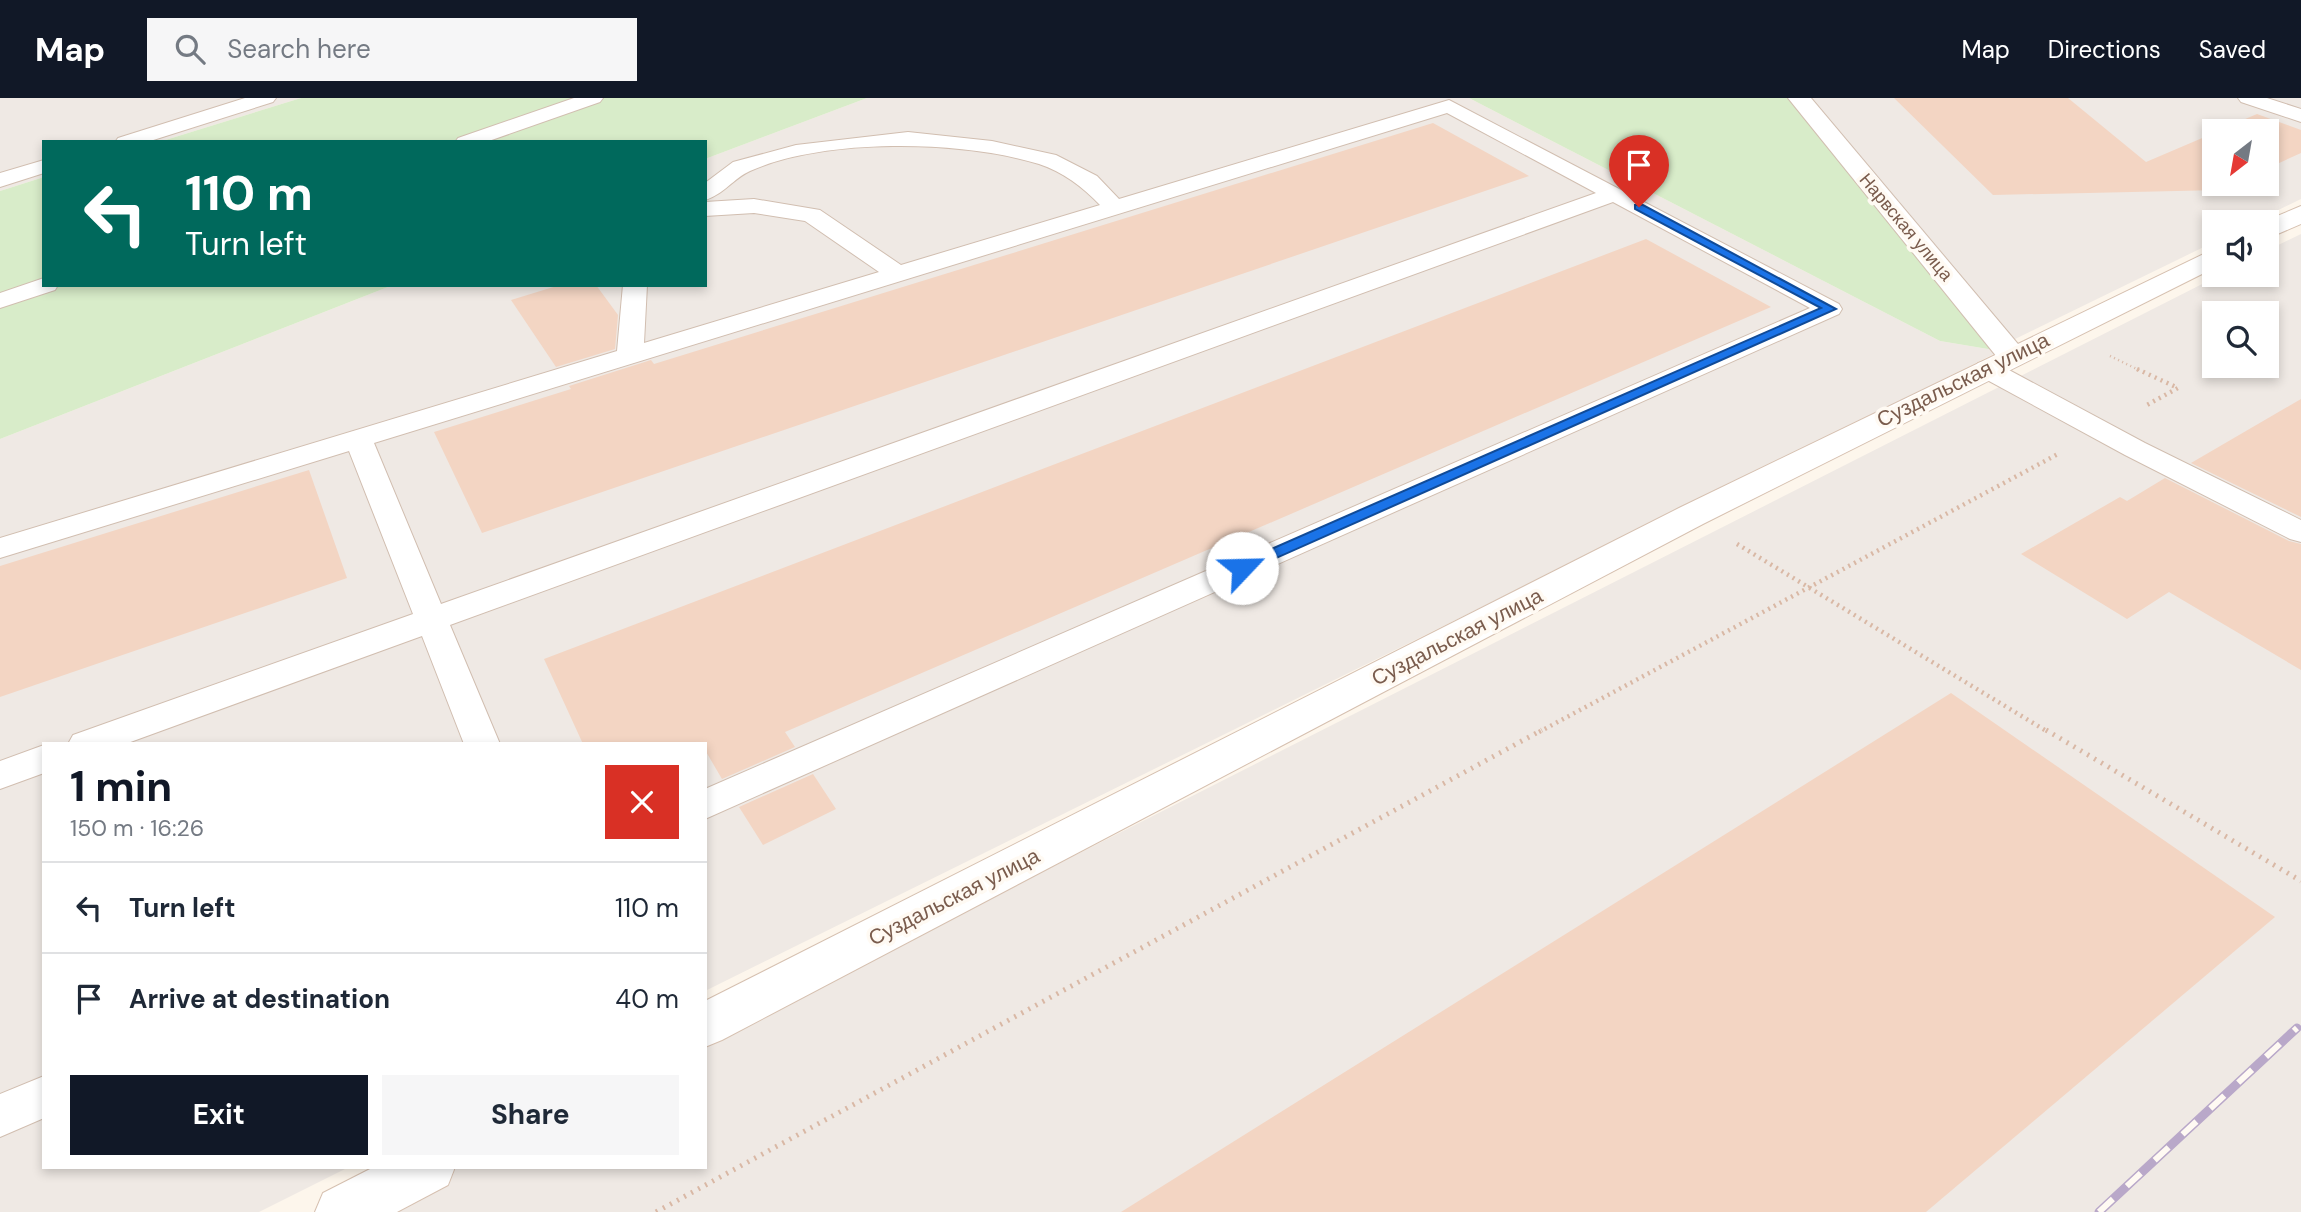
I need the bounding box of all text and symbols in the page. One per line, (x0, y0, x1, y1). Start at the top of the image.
search box (147, 18, 637, 81)
text: Map (35, 28, 105, 71)
icon: search (171, 30, 209, 68)
text: Search here (227, 32, 371, 66)
text: Map (1962, 34, 2010, 65)
text: Directions (2048, 34, 2161, 65)
text: Saved (2199, 34, 2266, 65)
north arrow (2202, 119, 2278, 196)
map controls (2202, 119, 2279, 378)
pin (1609, 135, 1669, 207)
icon: arrive (1620, 146, 1658, 184)
text: 110 m (185, 161, 313, 225)
icon: left (70, 168, 161, 259)
street label: Нарвская улица (1854, 168, 1959, 287)
button: sound (2202, 210, 2279, 287)
text: Turn left (185, 223, 307, 265)
button: search (2202, 301, 2279, 378)
street label: Суздальская улица (1872, 326, 2054, 434)
position arrow (1205, 531, 1279, 605)
street label: Суздальская улица (1367, 582, 1548, 692)
text: 1 min (70, 759, 172, 814)
button: close (605, 765, 679, 839)
text: 150 m · 16:26 (70, 813, 204, 843)
street label: Суздальская улица (864, 842, 1045, 952)
icon: left (70, 889, 108, 927)
text: Turn left (129, 891, 236, 925)
text: 110 m (615, 891, 679, 925)
icon: arrive (70, 980, 108, 1018)
text: Arrive at destination (129, 982, 390, 1016)
text: 40 m (615, 982, 679, 1016)
button: Exit (70, 1075, 368, 1155)
button: Share (382, 1075, 679, 1155)

